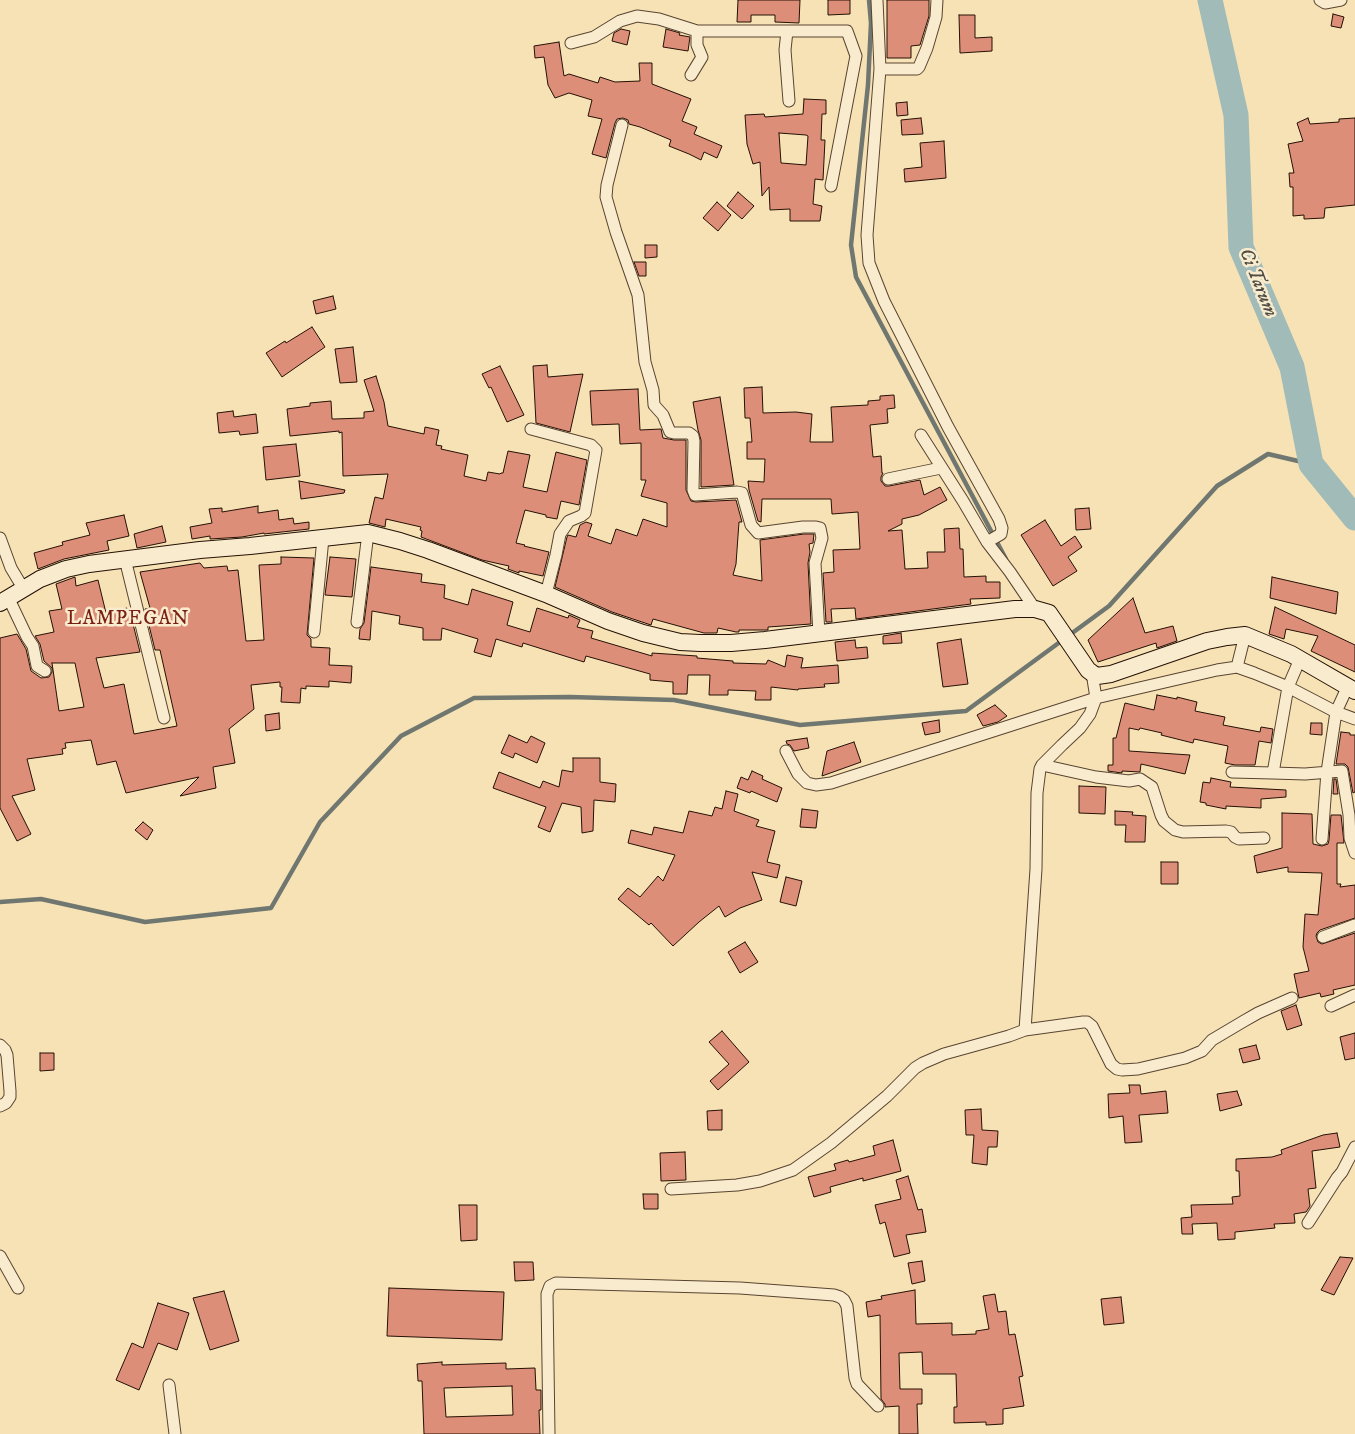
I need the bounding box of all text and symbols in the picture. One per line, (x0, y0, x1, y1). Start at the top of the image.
water label: Ci Tarum (1233, 245, 1281, 321)
district label: LAMPEGAN (66, 608, 190, 632)

